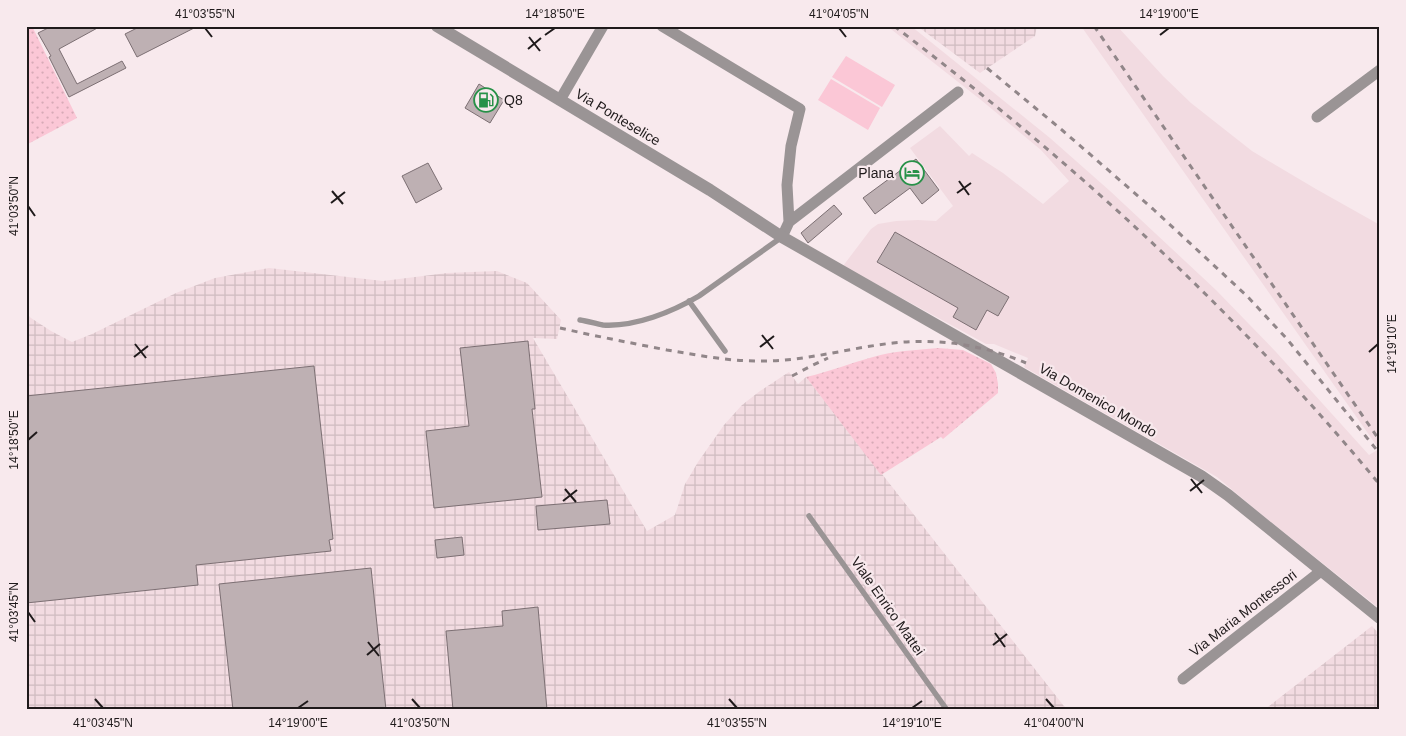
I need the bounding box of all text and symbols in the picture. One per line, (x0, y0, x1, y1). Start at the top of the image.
text: 41°03'55"N (175, 7, 235, 21)
text: 14°18'50"E (525, 7, 585, 21)
text: 41°04'05"N (809, 7, 869, 21)
text: 14°19'00"E (1139, 7, 1199, 21)
street label: Via Ponteselice (573, 85, 664, 149)
fuel station icon: Q8 (473, 87, 499, 113)
place label: Q8 (504, 92, 523, 108)
hotel icon: Plana (899, 160, 925, 186)
place label: Plana (858, 165, 894, 181)
text: 41°03'50"N (7, 176, 21, 236)
text: 14°19'10"E (1385, 314, 1399, 374)
street label: Via Domenico Mondo (1036, 360, 1160, 440)
text: 14°18'50"E (7, 410, 21, 470)
street label: Viale Enrico Mattei (848, 554, 928, 658)
street label: Via Maria Montessori (1186, 566, 1300, 660)
text: 41°03'45"N (7, 582, 21, 642)
text: 41°03'45"N (73, 716, 133, 730)
text: 14°19'00"E (268, 716, 328, 730)
text: 41°03'50"N (390, 716, 450, 730)
text: 41°03'55"N (707, 716, 767, 730)
text: 14°19'10"E (882, 716, 942, 730)
text: 41°04'00"N (1024, 716, 1084, 730)

